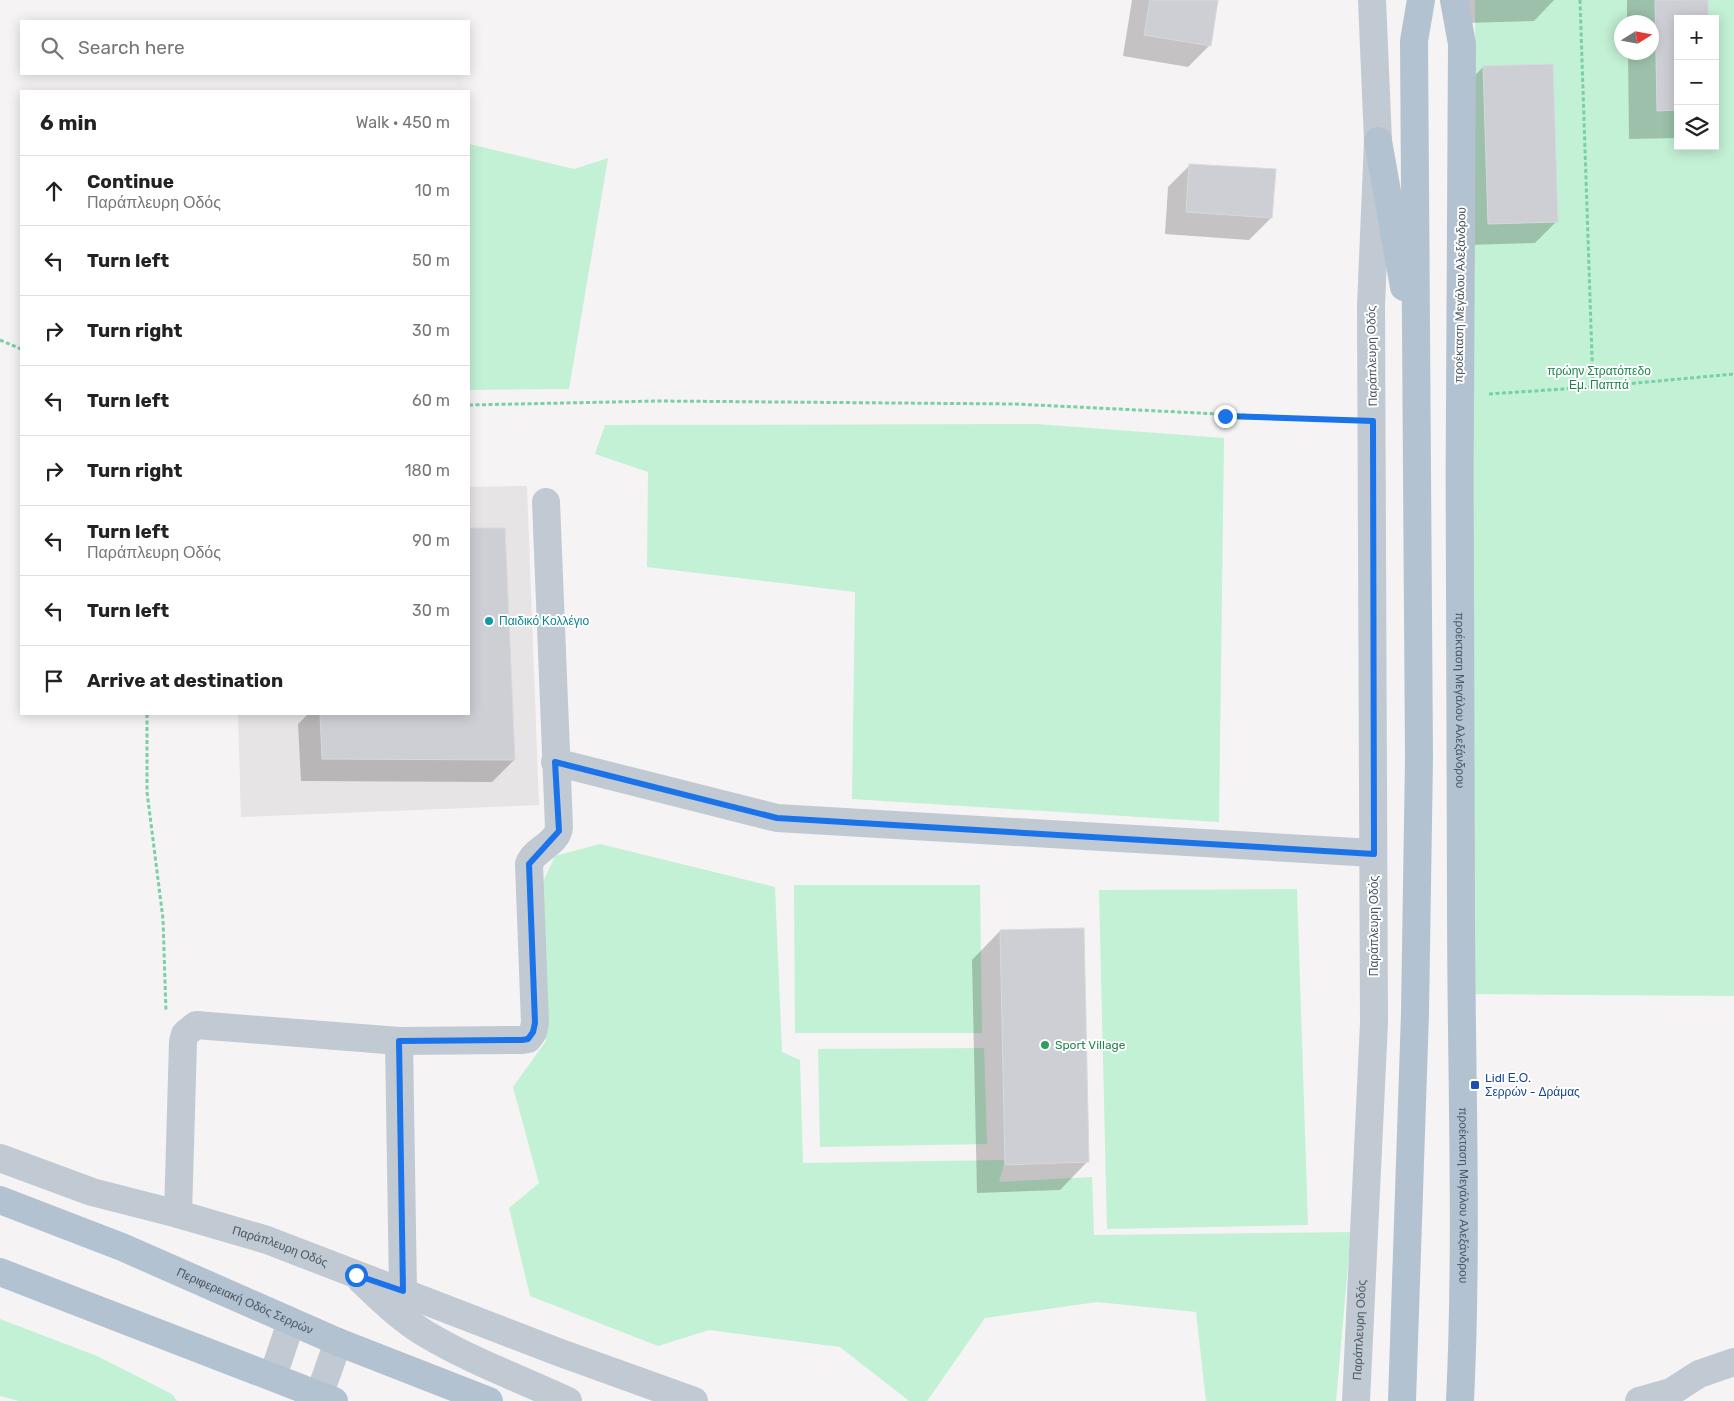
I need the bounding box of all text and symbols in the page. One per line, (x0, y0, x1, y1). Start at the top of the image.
north arrow (1614, 15, 1659, 60)
map controls (1674, 15, 1719, 150)
button: + (1674, 15, 1719, 60)
search box (20, 20, 470, 75)
icon: search (38, 34, 66, 62)
text: Search here (78, 36, 185, 59)
button: − (1674, 60, 1719, 105)
button: layers (1674, 105, 1719, 150)
text: 6 min (40, 110, 97, 135)
text: Walk · 450 m (356, 113, 450, 132)
text: Continue (87, 170, 174, 193)
icon: ahead (40, 177, 68, 205)
text: 10 m (415, 181, 450, 200)
text: Παράπλευρη Οδός (87, 193, 221, 212)
street label: προέκταση Μεγάλου Αλεξάνδρου (1451, 207, 1469, 383)
icon: left (40, 247, 68, 275)
text: Turn left (87, 249, 169, 272)
text: 50 m (412, 251, 450, 270)
street label: Παράπλευρη Οδός (1364, 305, 1380, 406)
icon: right (40, 317, 68, 345)
text: Turn right (87, 319, 182, 342)
text: 30 m (412, 321, 450, 340)
park label: πρώην Στρατόπεδο Εμ. Παππά (1547, 364, 1651, 392)
icon: left (40, 387, 68, 415)
text: Turn left (87, 389, 169, 412)
text: 60 m (412, 391, 450, 410)
route end (1214, 405, 1237, 428)
icon: right (40, 457, 68, 485)
text: Turn right (87, 459, 182, 482)
text: 180 m (405, 461, 450, 480)
text: Turn left (87, 520, 169, 543)
icon: left (40, 527, 68, 555)
text: 90 m (412, 531, 450, 550)
text: Παράπλευρη Οδός (87, 543, 221, 562)
icon: left (40, 597, 68, 625)
text: Turn left (87, 599, 169, 622)
text: 30 m (412, 601, 450, 620)
street label: προέκταση Μεγάλου Αλεξάνδρου (1453, 612, 1467, 788)
place label: Παιδικό Κολλέγιο (499, 614, 589, 628)
marker: Παιδικό Κολλέγιο (483, 615, 495, 627)
icon: arrive (40, 667, 68, 695)
text: Arrive at destination (87, 669, 283, 692)
street label: Παράπλευρη Οδός (1367, 876, 1381, 976)
place label: Sport Village (1055, 1038, 1126, 1052)
marker: Sport Village (1039, 1039, 1051, 1051)
place label: Lidl Ε.Ο. Σερρών - Δράμας (1485, 1071, 1580, 1099)
marker: Lidl Ε.Ο. Σερρών - Δράμας (1469, 1079, 1481, 1091)
street label: προέκταση Μεγάλου Αλεξάνδρου (1456, 1107, 1471, 1283)
street label: Παράπλευρη Οδός (231, 1223, 330, 1270)
route start (345, 1264, 368, 1287)
street label: Περιφερειακή Οδός Σερρών (175, 1265, 315, 1337)
street label: Παράπλευρη Οδός (1350, 1279, 1369, 1381)

